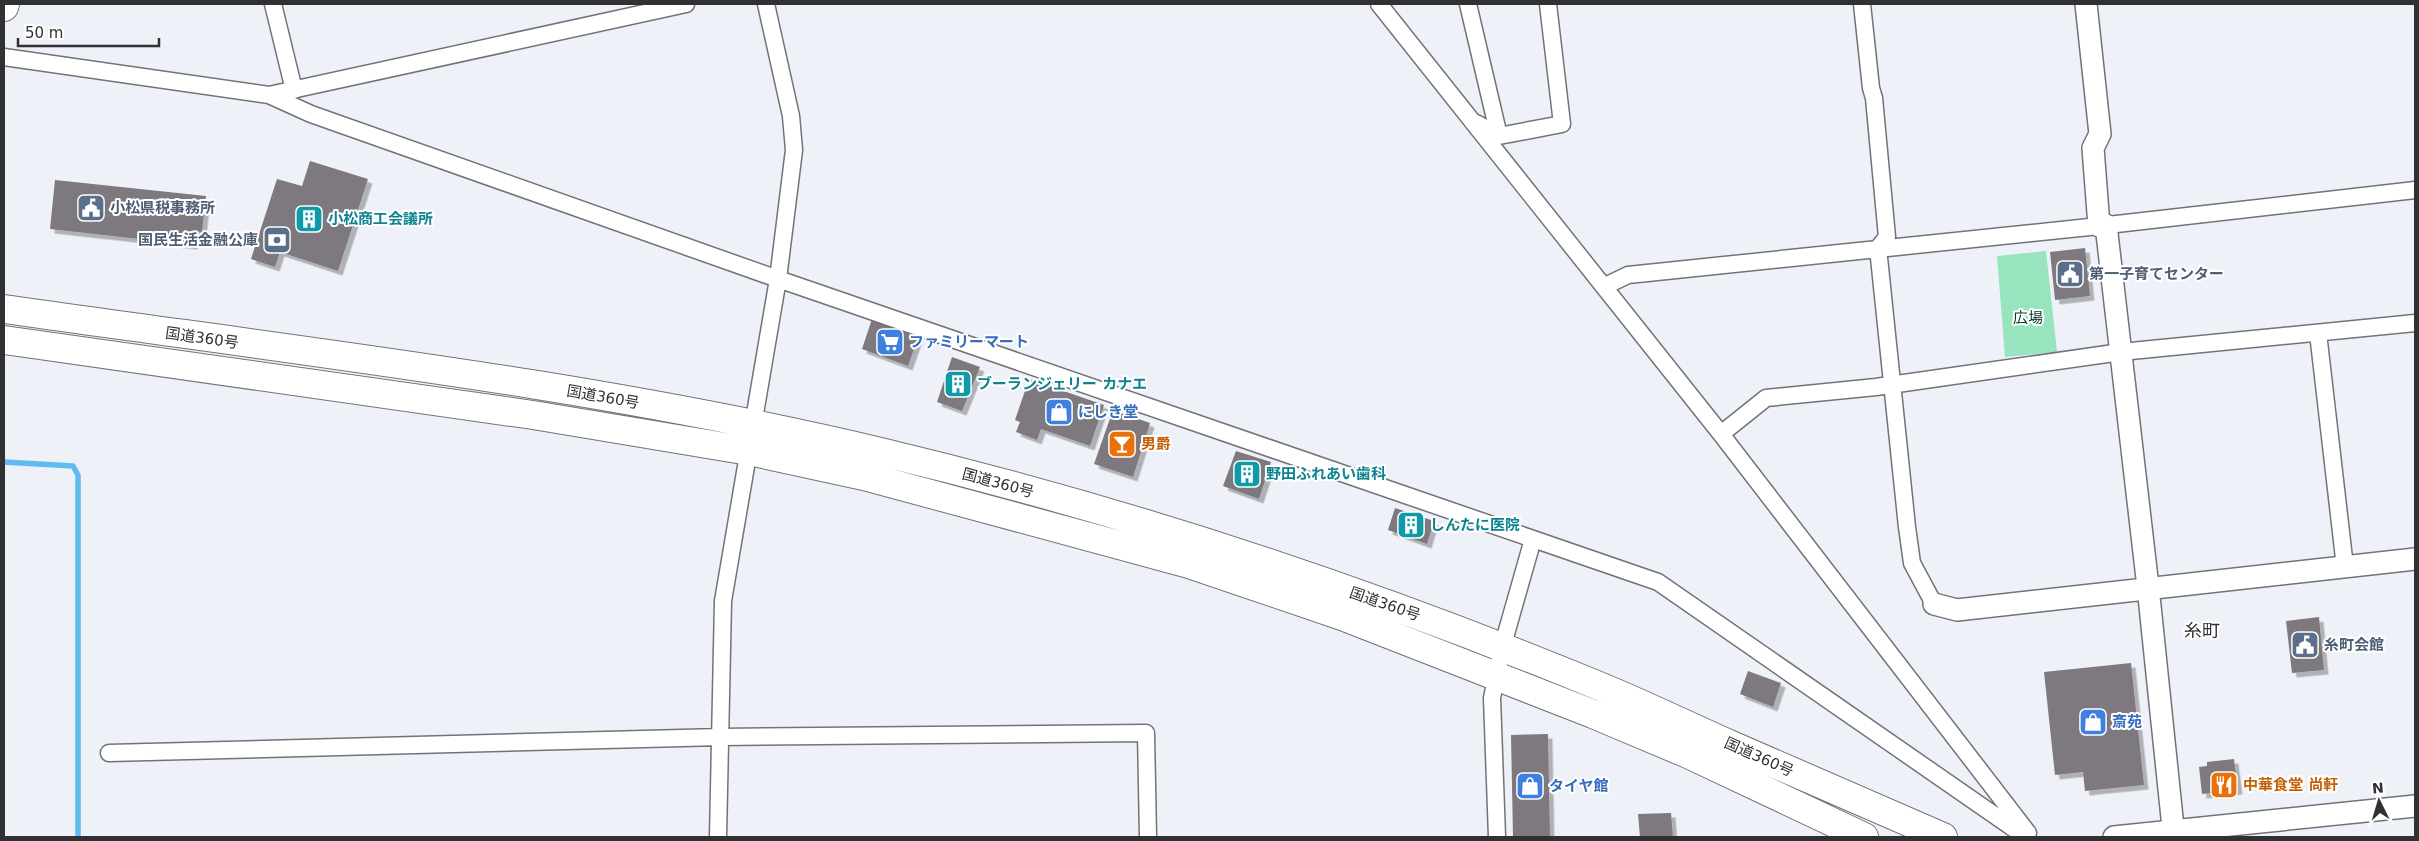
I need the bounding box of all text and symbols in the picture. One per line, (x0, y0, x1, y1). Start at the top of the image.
scale bar (18, 15, 159, 47)
text: 50 m (25, 24, 63, 42)
public building icon: 小松県税事務所 (76, 193, 106, 223)
place label: 小松県税事務所 (110, 199, 215, 217)
building icon: 小松商工会議所 (294, 204, 324, 234)
place label: 小松商工会議所 (328, 210, 433, 228)
bank icon: 国民生活金融公庫 (262, 225, 292, 255)
place label: 国民生活金融公庫 (138, 231, 258, 249)
public building icon: 第一子育てセンター (2055, 259, 2085, 289)
place label: 第一子育てセンター (2089, 265, 2224, 283)
park label: 広場 (2013, 309, 2043, 327)
street label: 国道360号 (164, 324, 240, 352)
supermarket icon: ファミリーマート (875, 327, 905, 357)
place label: ファミリーマート (909, 333, 1029, 351)
building icon: ブーランジェリー カナエ (943, 369, 973, 399)
place label: ブーランジェリー カナエ (977, 375, 1147, 393)
street label: 国道360号 (565, 382, 641, 412)
shop icon: にしき堂 (1044, 397, 1074, 427)
place label: にしき堂 (1078, 403, 1138, 421)
bar icon: 男爵 (1107, 429, 1137, 459)
place label: 男爵 (1141, 435, 1171, 453)
building icon: 野田ふれあい歯科 (1232, 459, 1262, 489)
street label: 国道360号 (960, 465, 1036, 501)
place label: 野田ふれあい歯科 (1266, 465, 1386, 483)
building icon: しんたに医院 (1396, 510, 1426, 540)
place label: しんたに医院 (1430, 516, 1520, 534)
street label: 国道360号 (1347, 584, 1423, 624)
district label: 糸町 (2184, 620, 2220, 641)
public building icon: 糸町会館 (2290, 630, 2320, 660)
place label: 糸町会館 (2324, 636, 2384, 654)
shop icon: 斎苑 (2078, 707, 2108, 737)
place label: 斎苑 (2112, 713, 2142, 731)
street label: 国道360号 (1722, 734, 1796, 780)
restaurant icon: 中華食堂 尚軒 (2209, 770, 2239, 800)
shop icon: タイヤ館 (1515, 771, 1545, 801)
place label: 中華食堂 尚軒 (2243, 776, 2338, 794)
north arrow (2354, 776, 2404, 826)
place label: タイヤ館 (1549, 777, 1609, 795)
text: N (2371, 780, 2384, 797)

